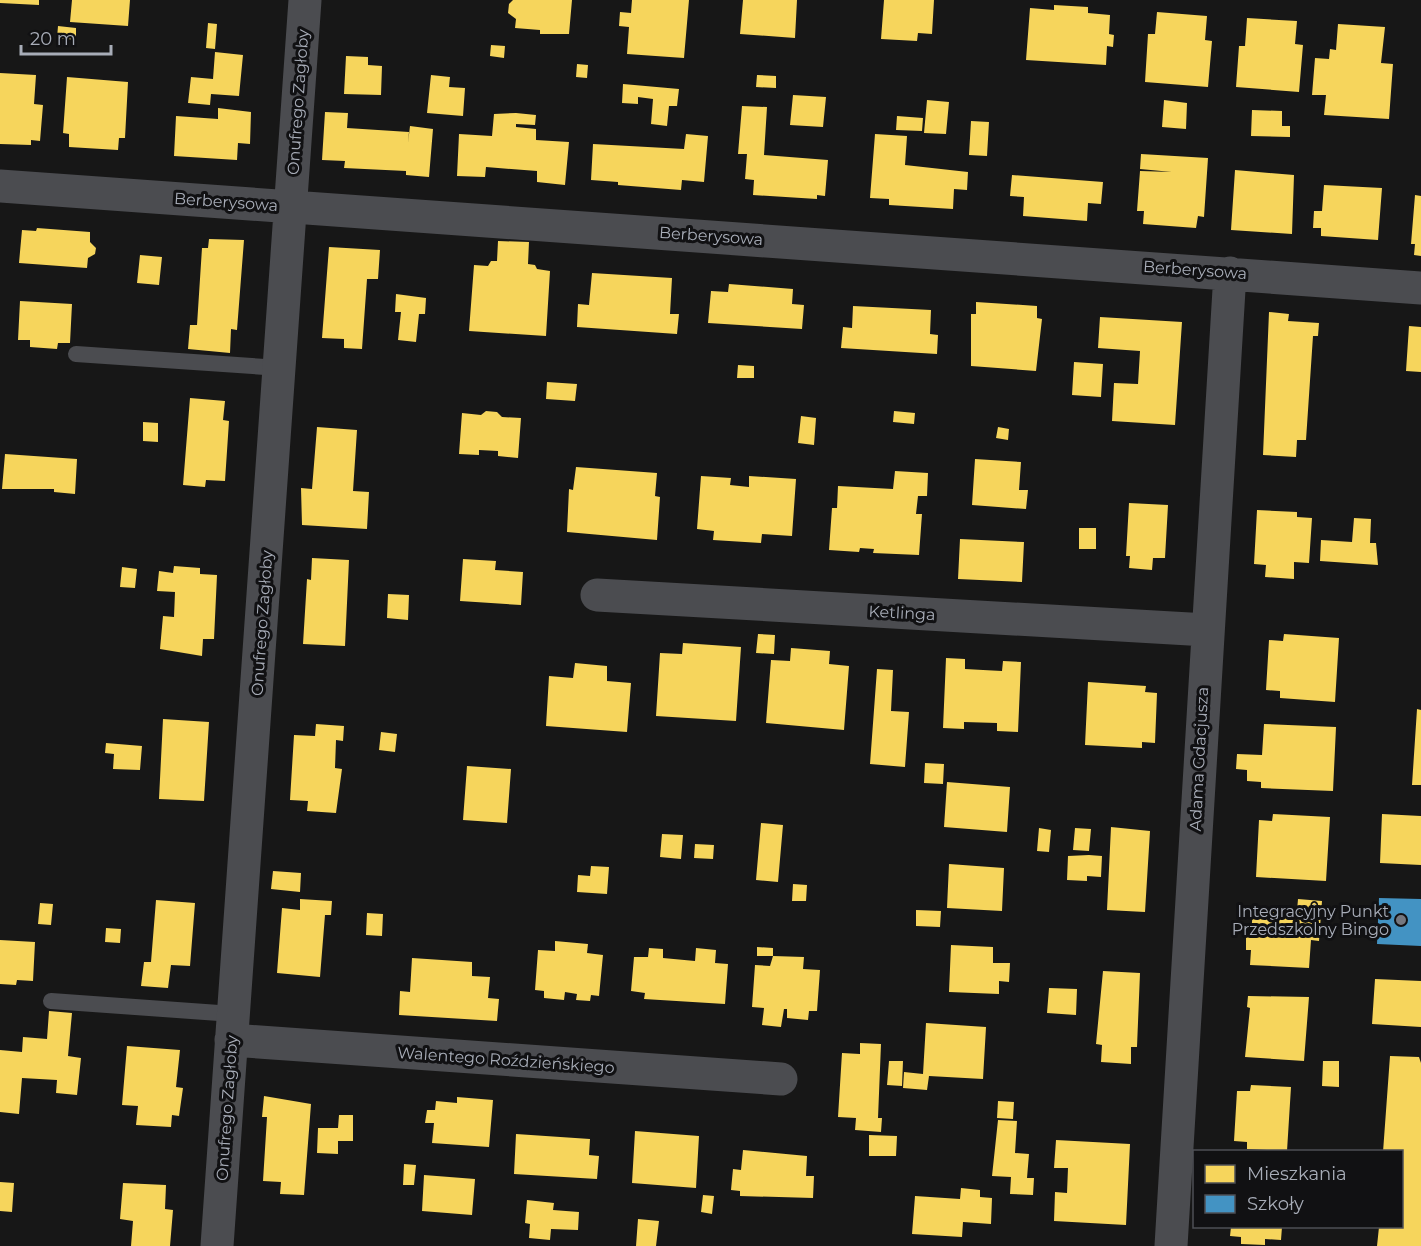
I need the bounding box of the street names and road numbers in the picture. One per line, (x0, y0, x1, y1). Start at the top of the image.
street label: Onufrego Zagłoby (283, 28, 313, 176)
street label: Berberysowa (173, 189, 279, 215)
street label: Berberysowa (658, 223, 764, 249)
street label: Berberysowa (1142, 257, 1248, 283)
street label: Onufrego Zagłoby (247, 549, 277, 697)
street label: Ketlinga (868, 602, 936, 624)
street label: Adama Gdacjusza (1186, 686, 1212, 832)
street label: Onufrego Zagłoby (212, 1034, 242, 1182)
street label: Walentego Roździeńskiego (397, 1043, 615, 1077)

